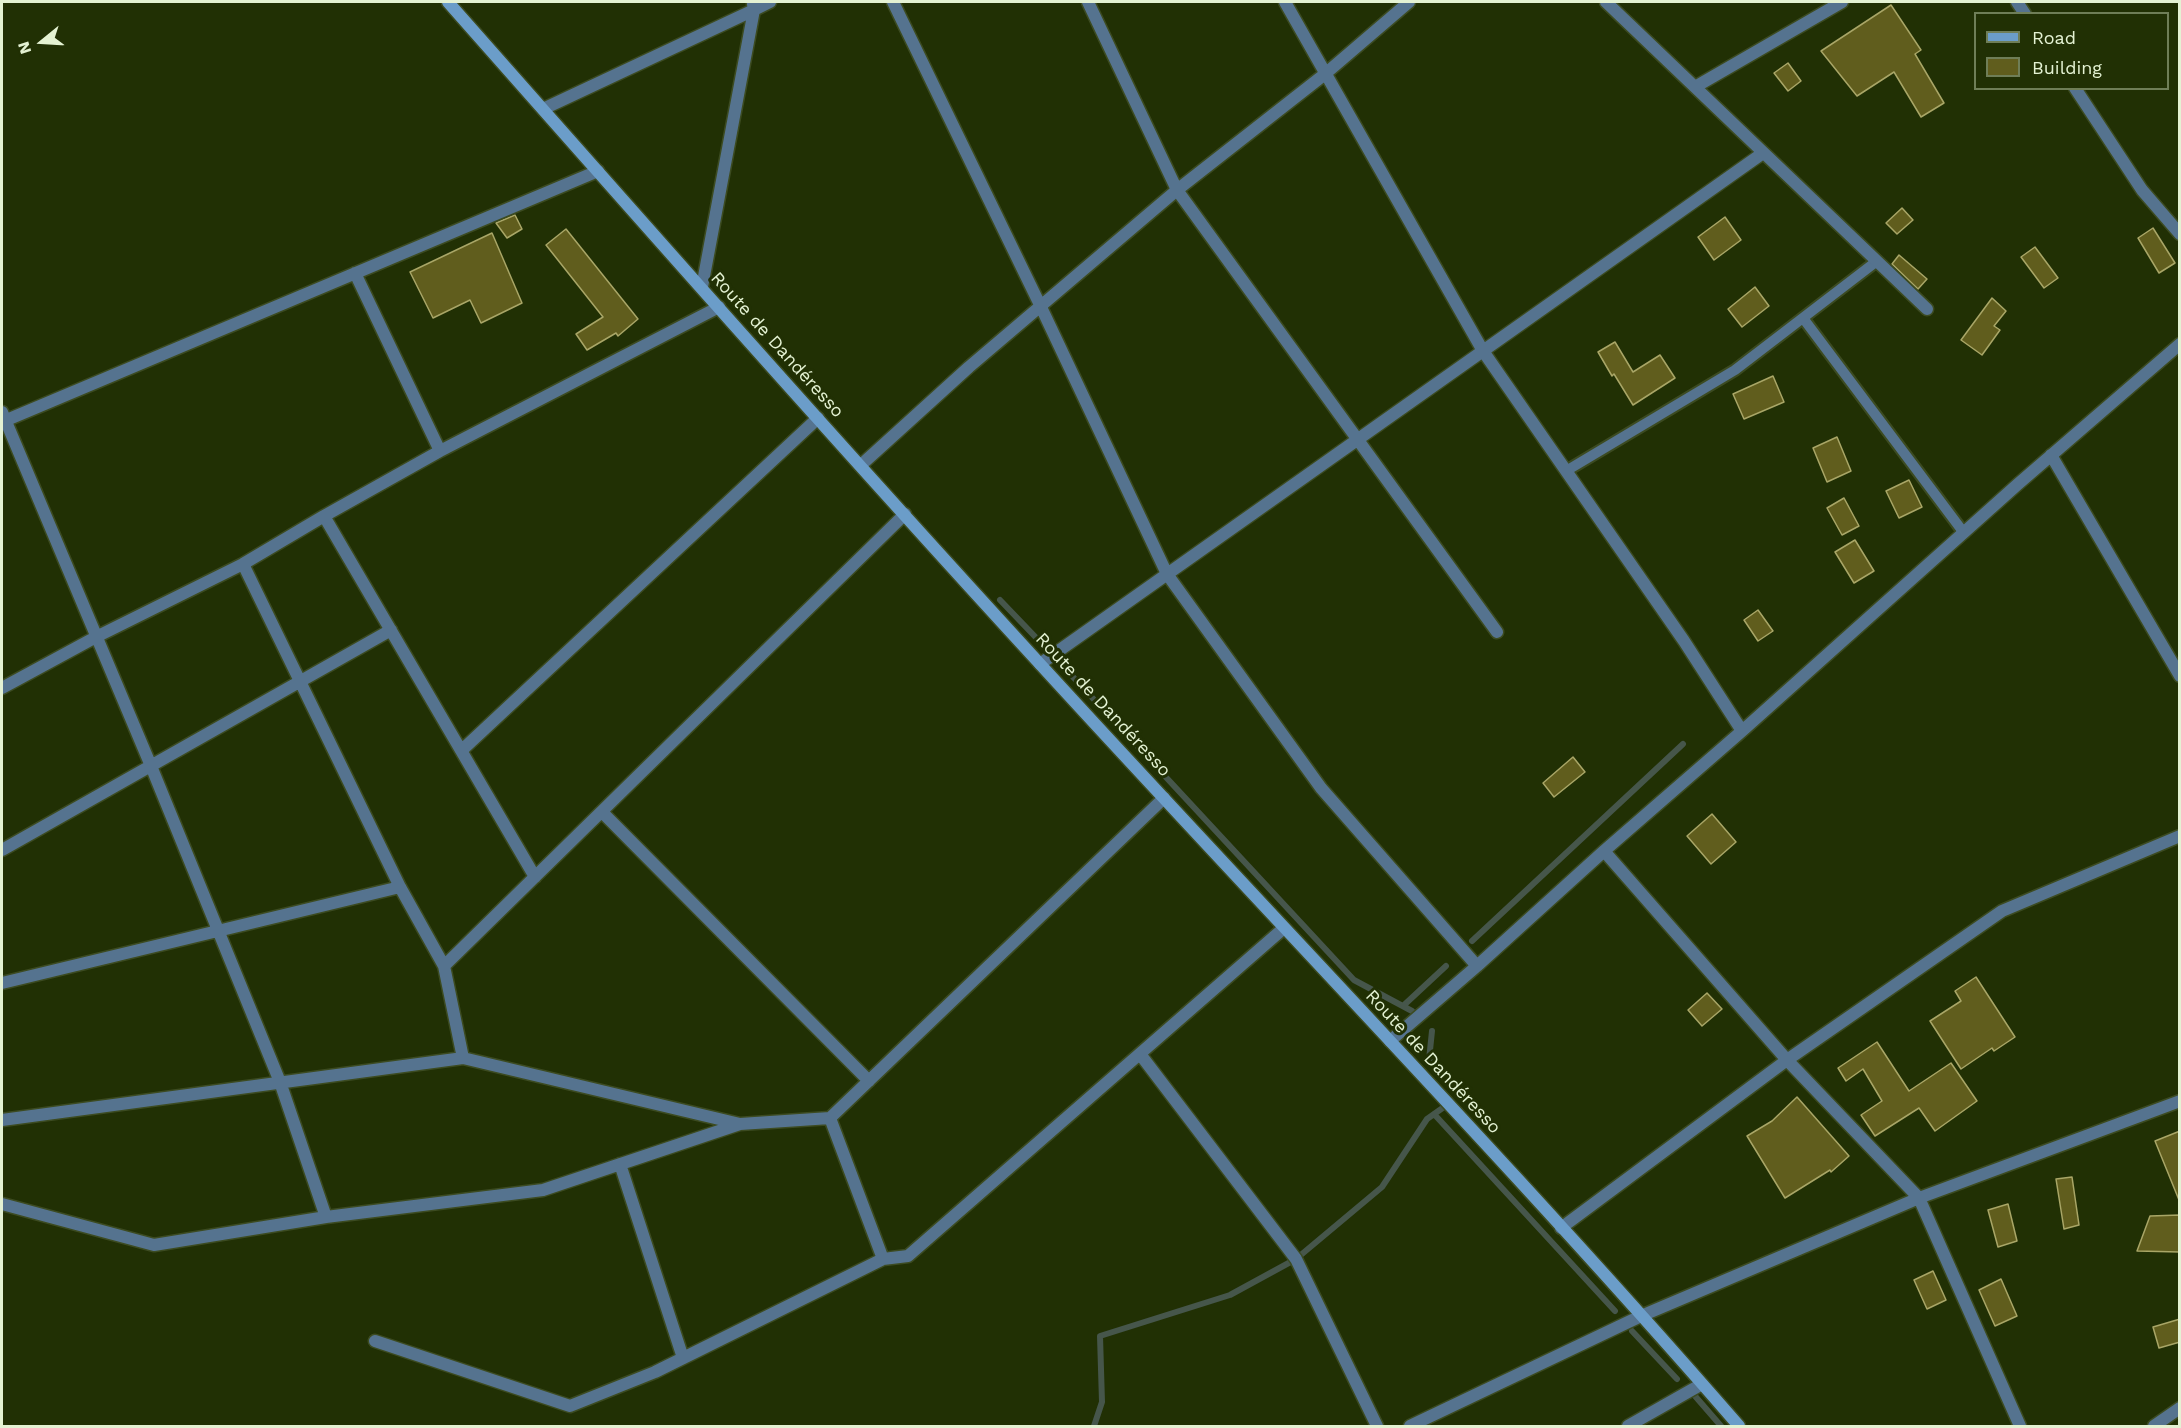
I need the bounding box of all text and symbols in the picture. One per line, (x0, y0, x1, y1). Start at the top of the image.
north arrow (12, 12, 72, 72)
legend (1974, 12, 2169, 90)
text: Road (2032, 27, 2076, 48)
text: N (14, 39, 35, 56)
text: Building (2032, 57, 2102, 78)
street label: Route de Dandéresso (706, 268, 848, 422)
street label: Route de Dandéresso (1031, 629, 1175, 781)
street label: Route de Dandéresso (1361, 986, 1505, 1138)

